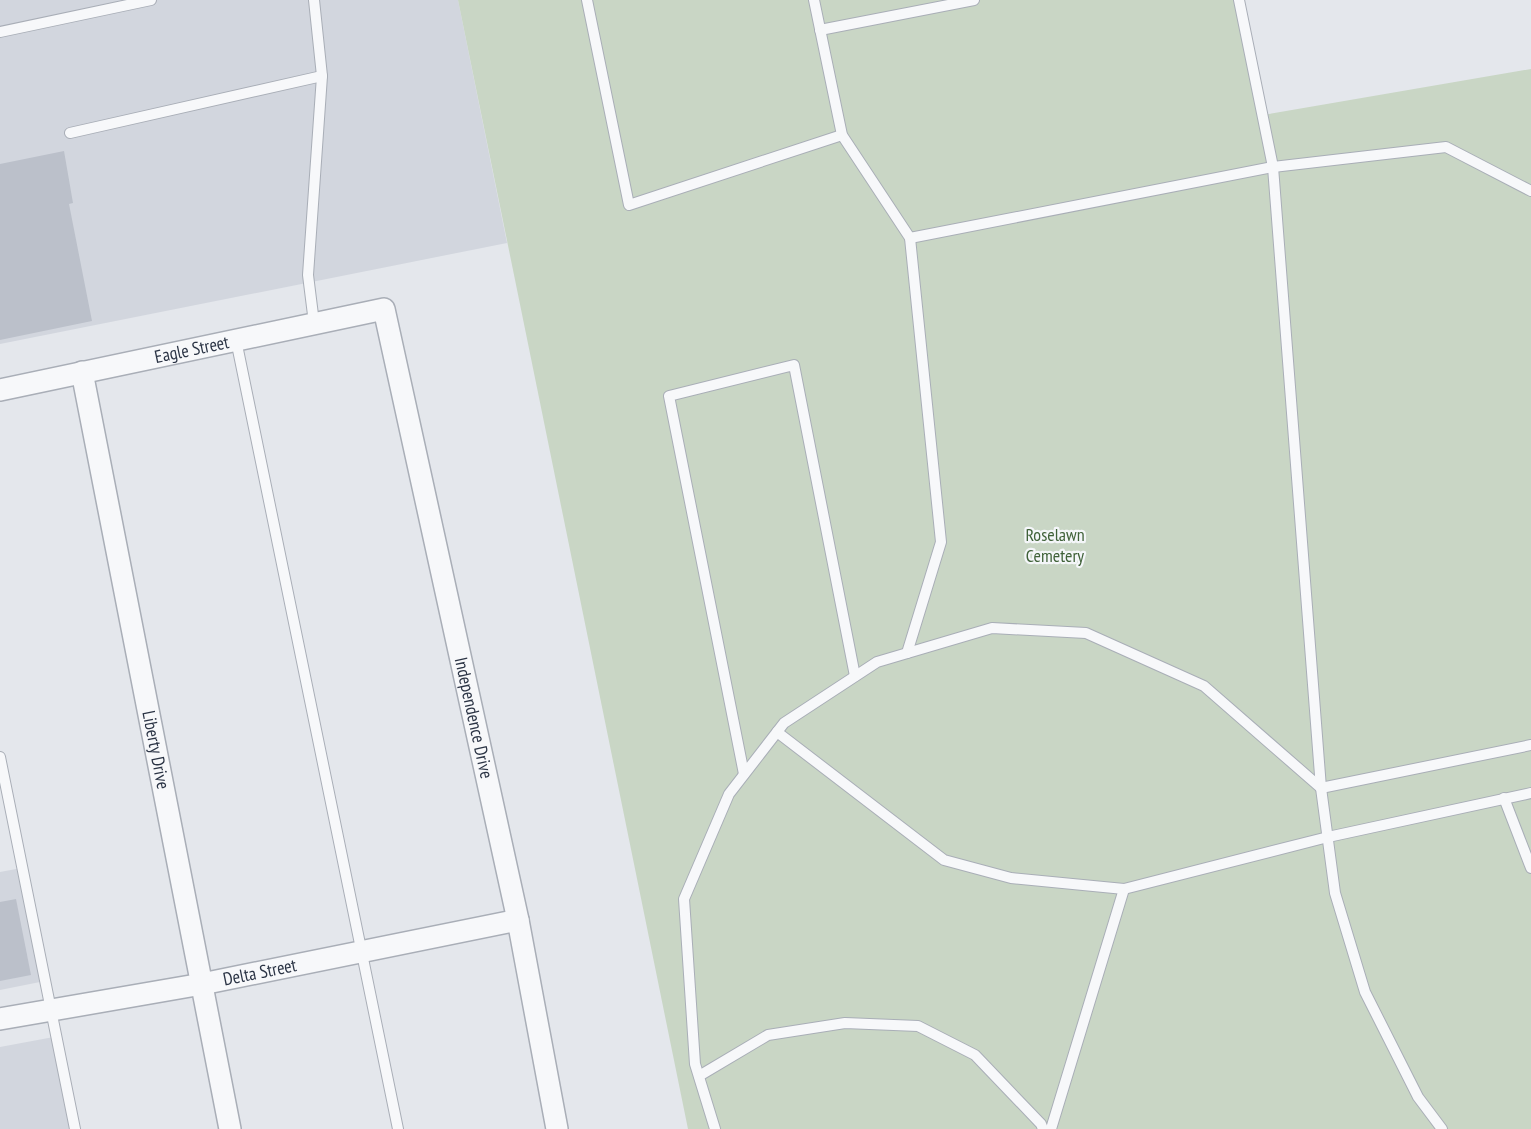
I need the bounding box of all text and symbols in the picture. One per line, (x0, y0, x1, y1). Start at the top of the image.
street label: Eagle Street (152, 330, 231, 368)
park label: Roselawn Cemetery (1025, 523, 1085, 567)
street label: Independence Drive (450, 655, 499, 781)
street label: Liberty Drive (137, 708, 175, 791)
street label: Delta Street (221, 953, 298, 990)

